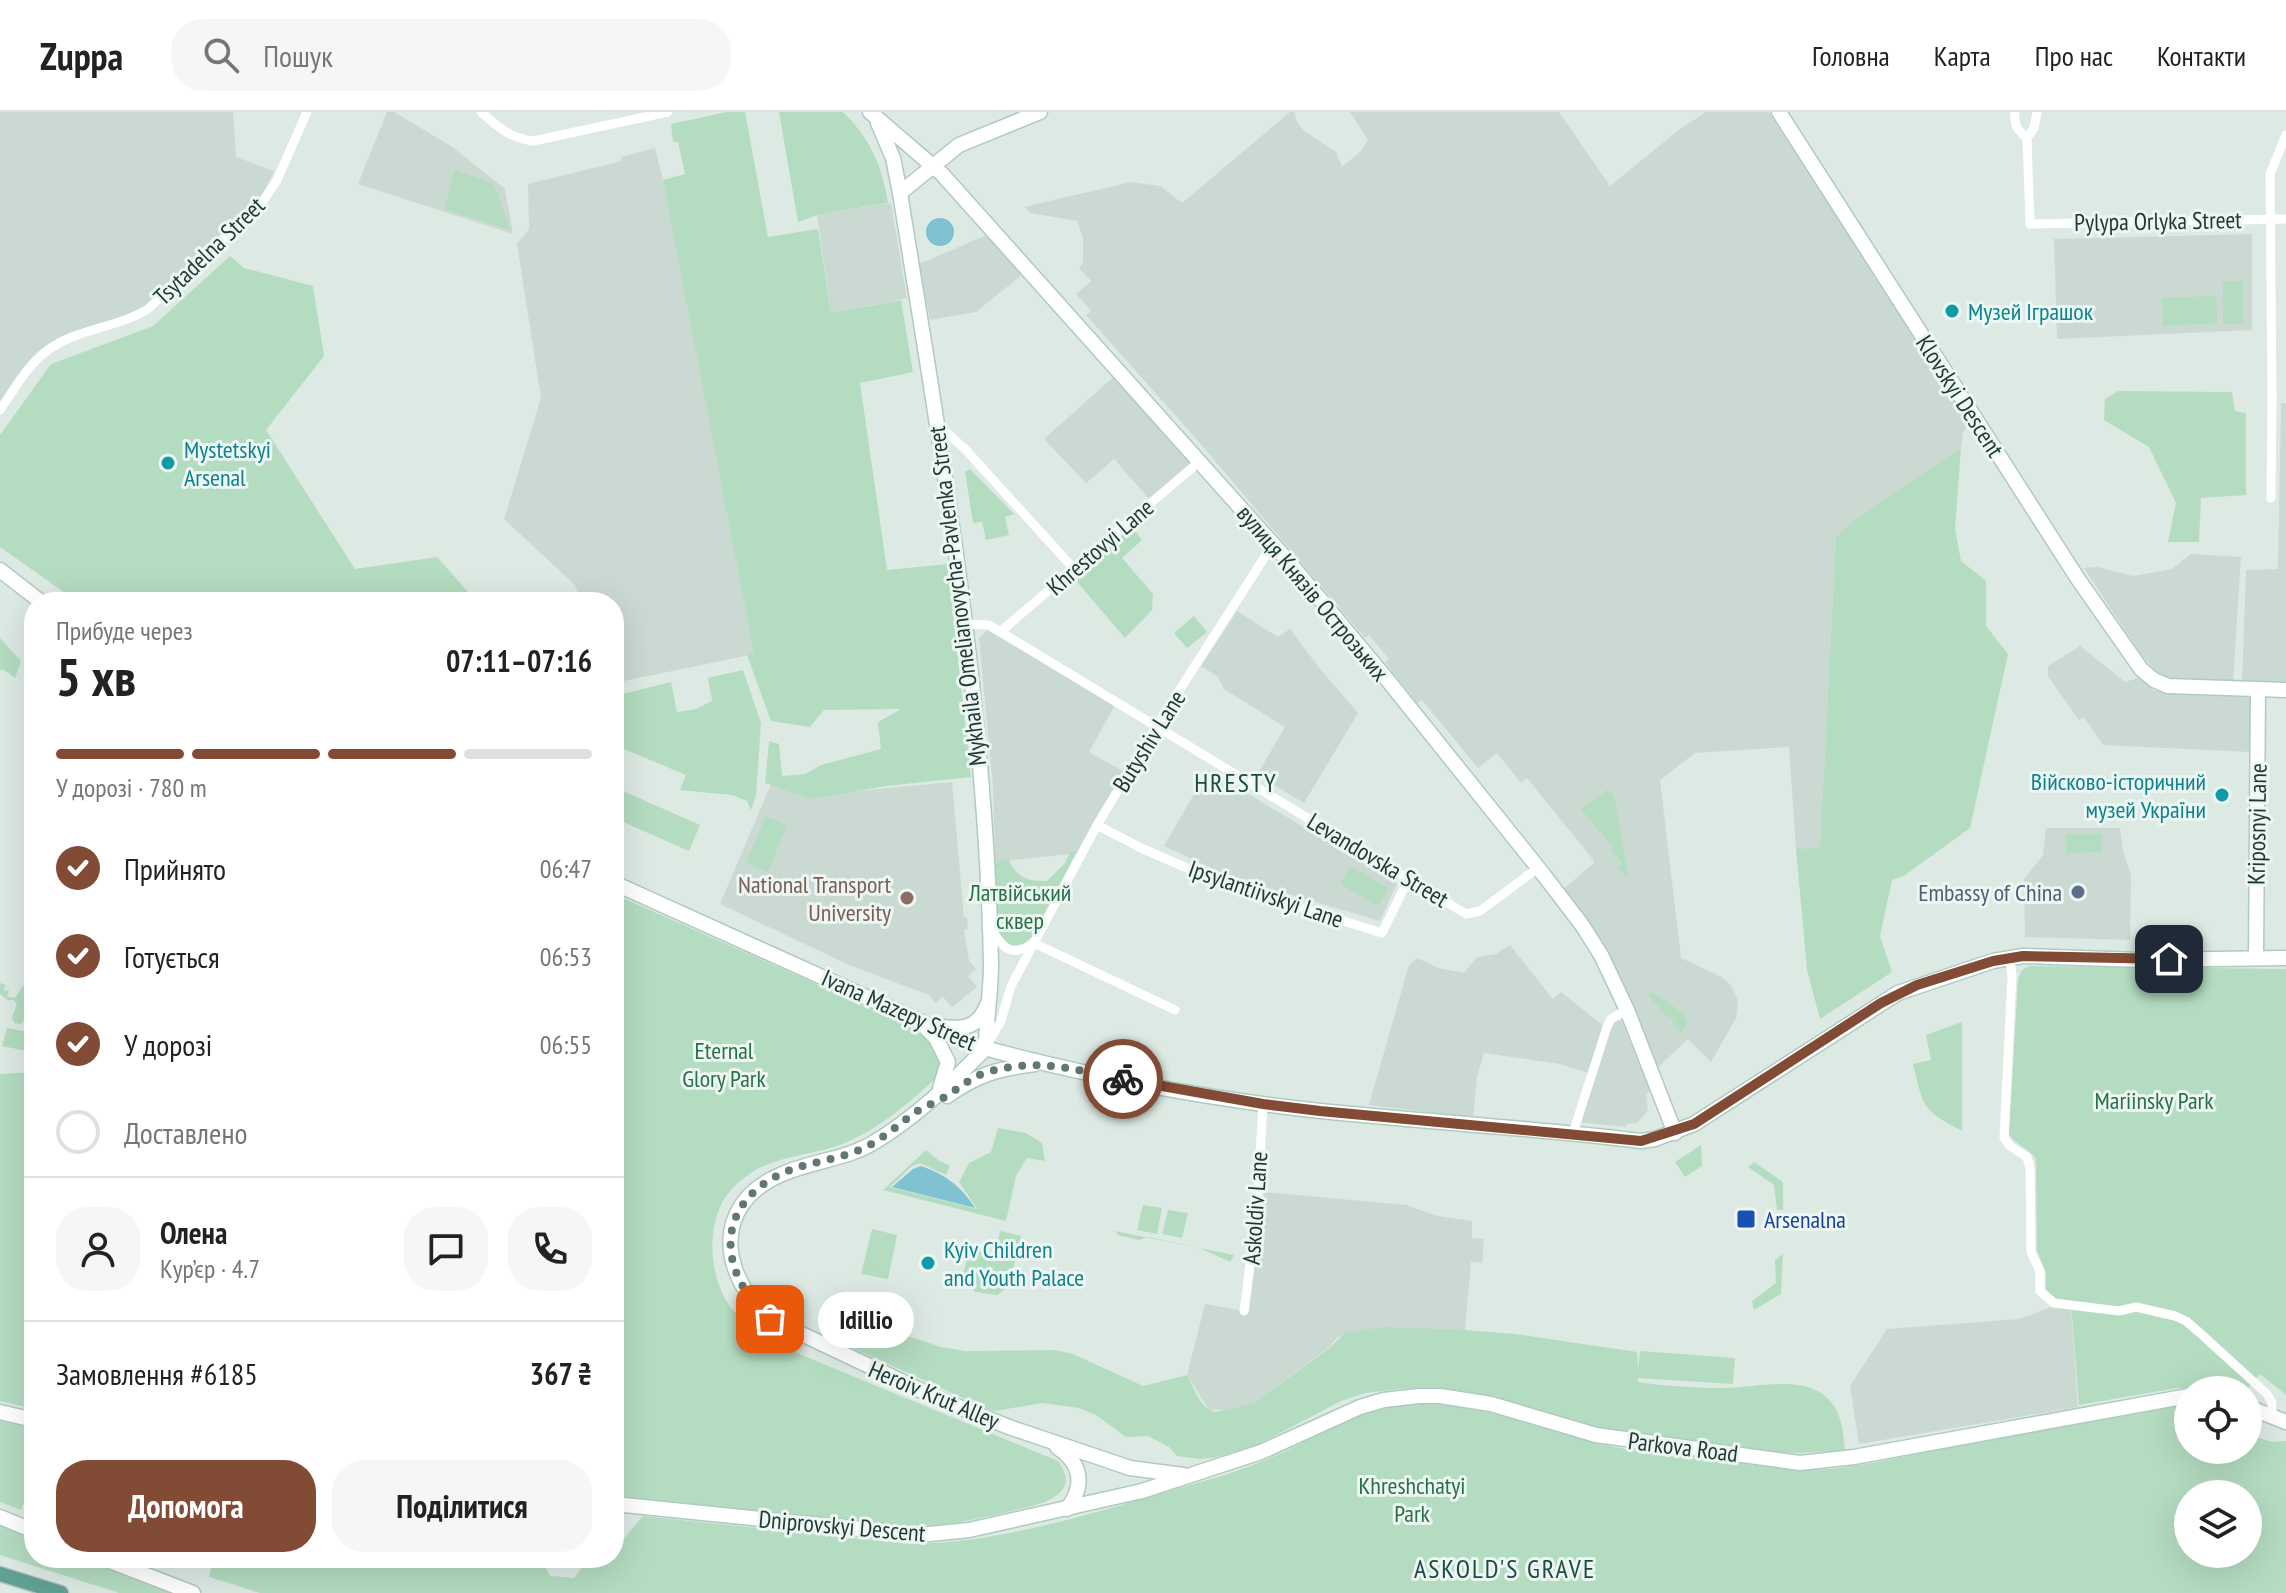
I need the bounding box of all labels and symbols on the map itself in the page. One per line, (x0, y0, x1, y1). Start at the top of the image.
street label: Tsytadelna Street (147, 190, 271, 312)
street label: Pylypa Orlyka Street (2074, 204, 2242, 238)
place label: Музей Іграшок (1968, 296, 2094, 327)
marker: Музей Іграшок (1943, 302, 1961, 320)
street label: Klovskyi Descent (1909, 329, 2011, 463)
street label: Mykhaila Omelianovycha-Pavlenka Street (921, 424, 993, 768)
place label: Mystetskyi Arsenal (184, 434, 271, 493)
marker: Mystetskyi Arsenal (159, 454, 177, 472)
street label: Khrestovyi Lane (1040, 492, 1160, 602)
street label: вулиця Князів Острозьких (1230, 498, 1396, 688)
street label: Butyshiv Lane (1106, 684, 1192, 798)
street label: Kriposnyi Lane (2240, 763, 2274, 885)
district label: HRESTY (1194, 766, 1278, 799)
place label: Війсково-історичний музей України (2031, 766, 2206, 825)
marker: Війсково-історичний музей України (2213, 786, 2231, 804)
street label: Levandovska Street (1302, 806, 1455, 915)
street label: Ipsylantiivskyi Lane (1185, 853, 1347, 935)
place label: National Transport University (738, 869, 891, 928)
park label: Латвійський сквер (968, 877, 1071, 936)
place label: Embassy of China (1918, 877, 2062, 908)
marker: Embassy of China (2069, 883, 2087, 901)
marker: National Transport University (898, 889, 916, 907)
pin (2135, 925, 2203, 993)
street label: Ivana Mazepy Street (817, 962, 982, 1058)
park label: Eternal Glory Park (682, 1035, 766, 1094)
courier (1083, 1039, 1163, 1119)
park label: Mariinsky Park (2095, 1085, 2214, 1116)
street label: Askoldiv Lane (1236, 1150, 1274, 1266)
place label: Arsenalna (1764, 1204, 1846, 1235)
marker: Arsenalna (1735, 1208, 1757, 1230)
place label: Kyiv Children and Youth Palace (944, 1234, 1084, 1293)
marker: Kyiv Children and Youth Palace (919, 1254, 937, 1272)
pin (736, 1285, 804, 1353)
callout: Idillio (818, 1291, 914, 1347)
street label: Heroiv Krut Alley (864, 1354, 1004, 1436)
street label: Parkova Road (1626, 1425, 1740, 1469)
park label: Khreshchatyi Park (1359, 1470, 1465, 1529)
street label: Dniprovskyi Descent (757, 1503, 927, 1549)
district label: ASKOLD'S GRAVE (1414, 1552, 1596, 1585)

